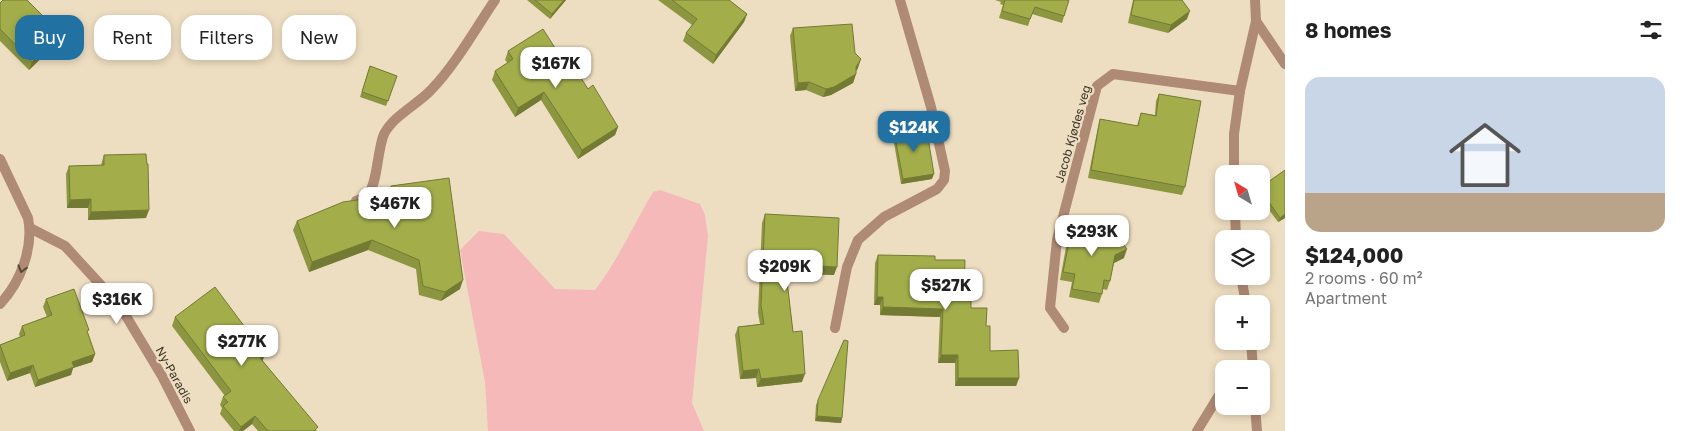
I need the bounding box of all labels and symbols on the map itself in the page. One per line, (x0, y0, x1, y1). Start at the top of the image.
pin: $167K (521, 46, 591, 89)
street label: Jacob Kjødes veg (1051, 83, 1094, 184)
pin: $124K (879, 110, 949, 153)
north arrow (1215, 165, 1270, 220)
pin: $467K (360, 186, 430, 229)
pin: $293K (1057, 214, 1127, 257)
pin: $209K (750, 250, 820, 292)
one-way arrow (17, 265, 27, 273)
pin: $527K (911, 268, 981, 311)
pin: $316K (82, 282, 152, 325)
pin: $277K (207, 324, 277, 367)
street label: Ny-Paradis (153, 344, 196, 406)

